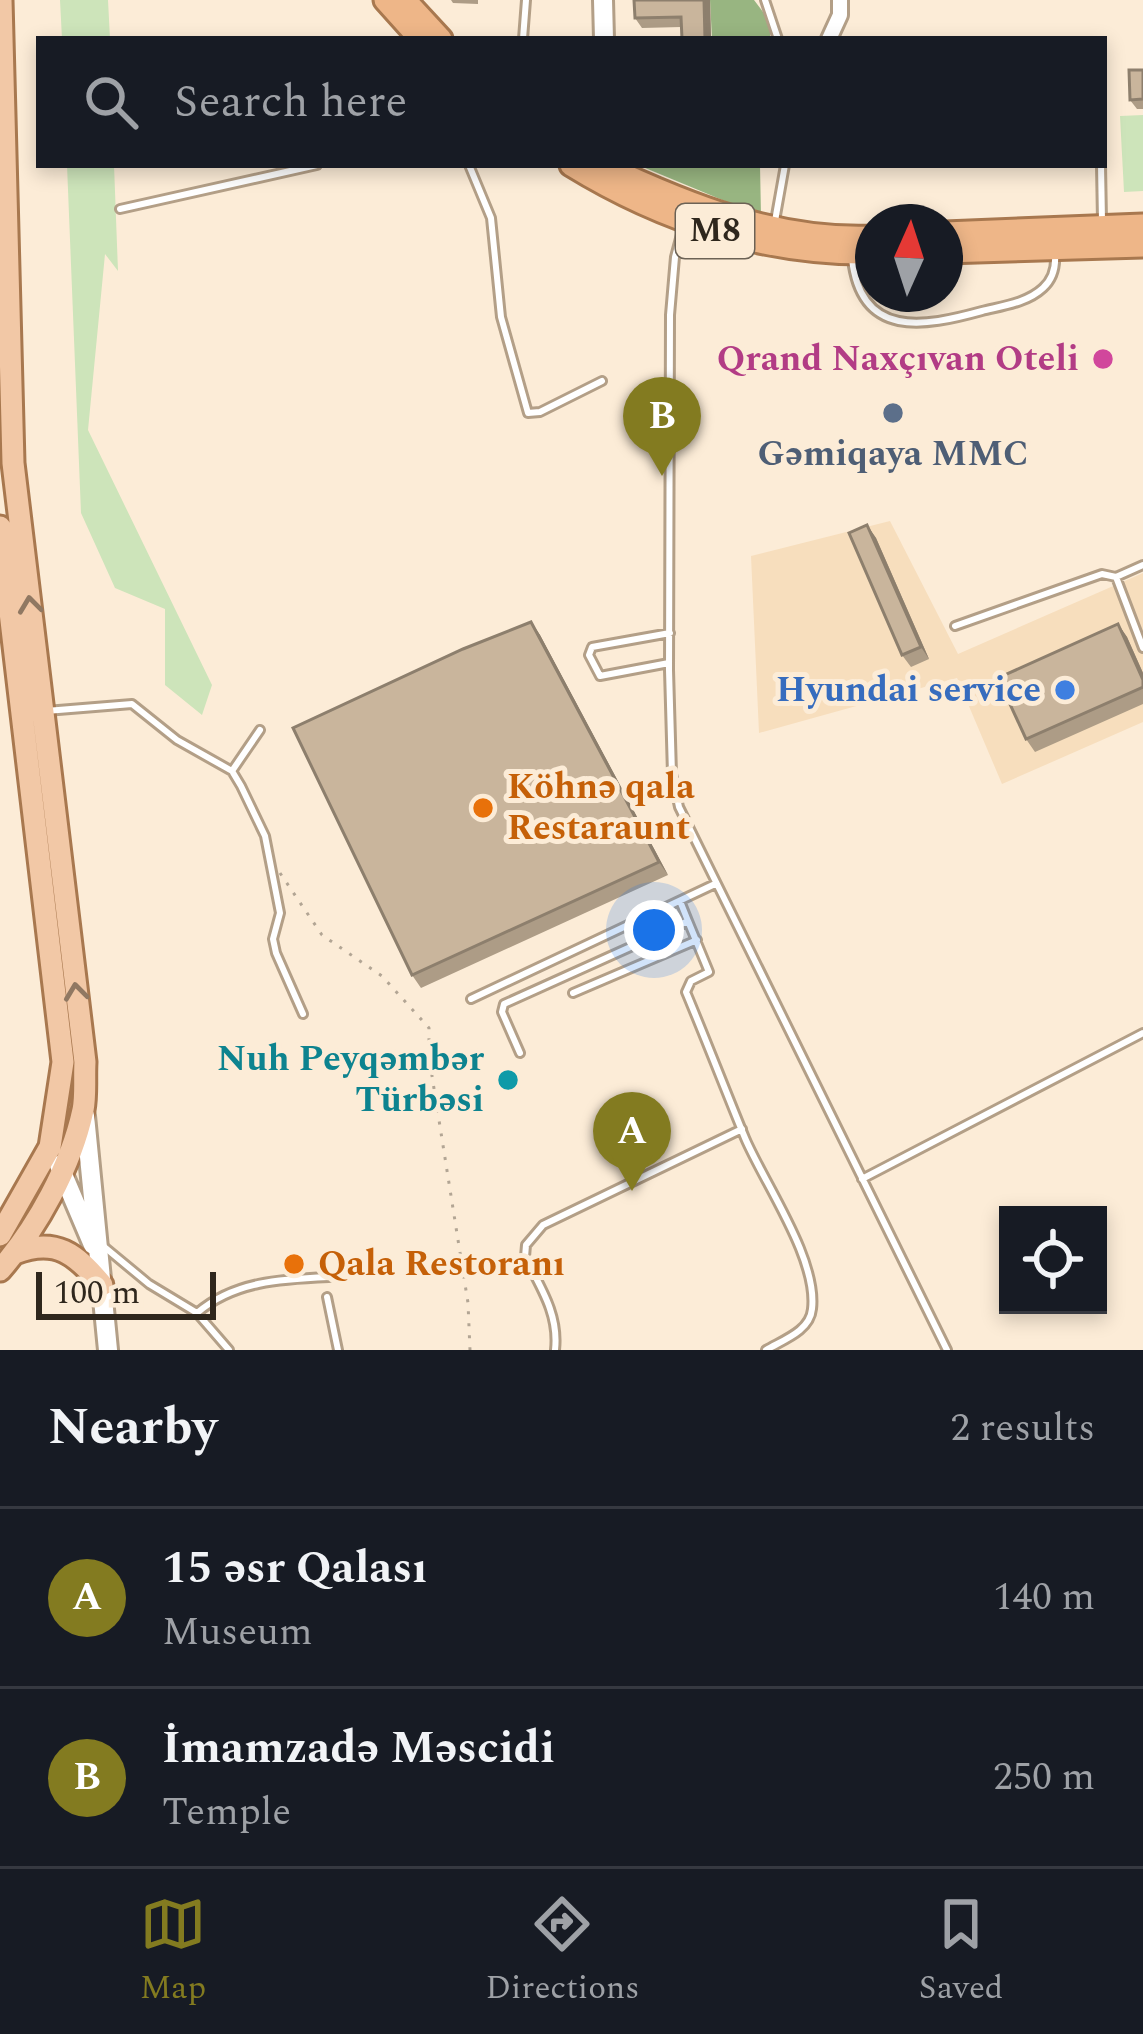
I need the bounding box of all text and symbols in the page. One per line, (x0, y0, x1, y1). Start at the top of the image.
search box (36, 36, 1107, 168)
text: Search here (174, 68, 407, 137)
icon: search (78, 69, 144, 135)
road number: M8 (676, 204, 754, 258)
north arrow (855, 204, 963, 312)
place label: Qrand Naxçıvan Oteli (717, 332, 1079, 387)
marker: Qrand Naxçıvan Oteli (1090, 346, 1116, 372)
pin: B (623, 377, 701, 476)
marker: Gəmiqaya MMC (880, 400, 906, 426)
place label: Gəmiqaya MMC (757, 427, 1029, 482)
one-way arrow (17, 595, 43, 614)
place label: Hyundai service (776, 663, 1041, 718)
marker: Hyundai service (1052, 677, 1078, 703)
place label: Köhnə qala Restaraunt (507, 760, 695, 856)
marker: Köhnə qala Restaraunt (470, 795, 496, 821)
your location (624, 900, 684, 960)
one-way arrow (64, 982, 90, 1002)
place label: Nuh Peyqəmbər Türbəsi (217, 1032, 485, 1128)
marker: Nuh Peyqəmbər Türbəsi (495, 1067, 521, 1093)
pin: A (593, 1092, 671, 1191)
map controls (999, 1206, 1107, 1314)
button: locate (999, 1206, 1107, 1314)
place label: Qala Restoranı (318, 1237, 565, 1292)
marker: Qala Restoranı (281, 1251, 307, 1277)
scale bar (36, 1266, 216, 1319)
text: 100 m (54, 1268, 140, 1318)
text: Nearby (48, 1389, 217, 1467)
text: 2 results (951, 1399, 1095, 1458)
text: 15 əsr Qalası (162, 1534, 427, 1603)
text: A (72, 1568, 102, 1627)
text: 140 m (993, 1568, 1095, 1627)
text: Museum (162, 1603, 312, 1662)
text: İmamzadə Məscidi (162, 1714, 555, 1783)
text: B (73, 1748, 101, 1807)
text: 250 m (993, 1748, 1095, 1807)
text: Temple (162, 1783, 291, 1842)
tab: Map (140, 1891, 206, 2013)
tab: Directions (485, 1891, 639, 2013)
tab: Saved (919, 1891, 1003, 2013)

